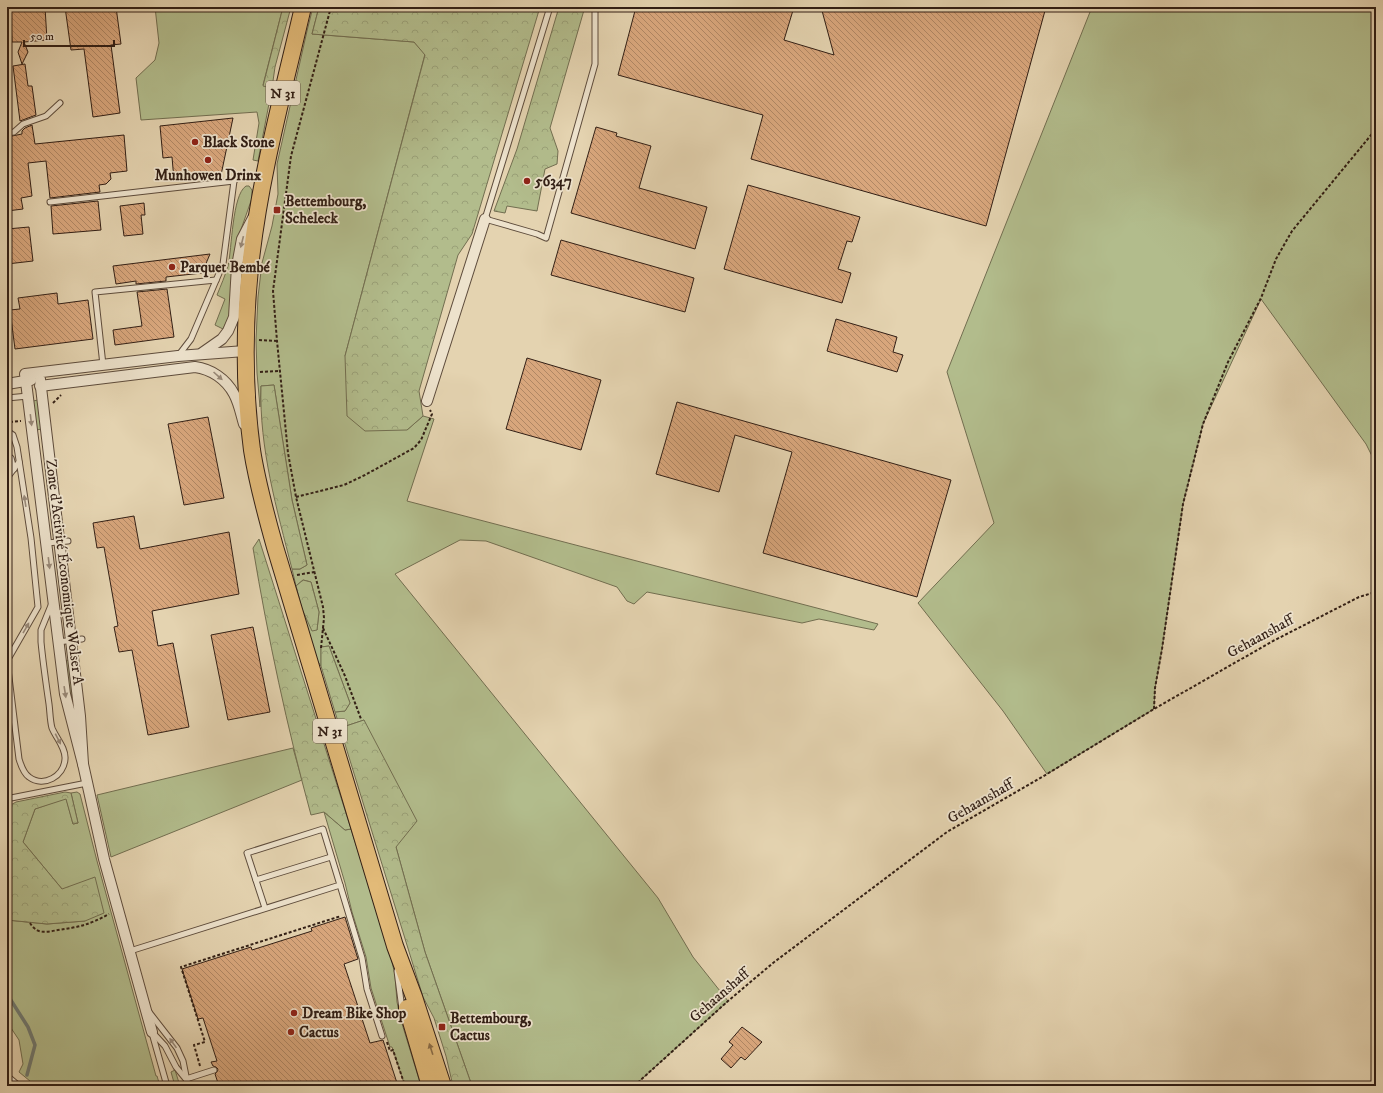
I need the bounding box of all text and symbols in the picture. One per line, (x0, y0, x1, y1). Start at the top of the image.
scale bar (24, 22, 114, 48)
text: 50 m (30, 29, 54, 44)
road number: N 31 (266, 81, 300, 105)
place label: Black Stone (203, 133, 275, 152)
marker: Black Stone (190, 137, 200, 147)
marker: Munhowen Drinx (203, 155, 213, 165)
place label: Munhowen Drinx (155, 166, 262, 185)
place label: 56347 (534, 172, 572, 191)
marker: 56347 (522, 176, 532, 186)
place label: Bettembourg, Scheleck (285, 192, 366, 228)
marker: Bettembourg, Scheleck (272, 205, 282, 215)
one-way arrow (239, 237, 245, 249)
place label: Parquet Bembé (180, 258, 270, 278)
marker: Parquet Bembé (167, 262, 177, 272)
one-way arrow (213, 372, 224, 381)
one-way arrow (28, 414, 34, 426)
street label: Zone d'Activité Économique Wolser A (41, 458, 88, 686)
one-way arrow (22, 495, 28, 508)
one-way arrow (46, 557, 52, 569)
street label: Gehaanshaff (1224, 609, 1299, 662)
one-way arrow (23, 622, 30, 633)
one-way arrow (62, 686, 68, 698)
road number: N 31 (313, 719, 347, 743)
one-way arrow (55, 733, 61, 745)
street label: Gehaanshaff (944, 774, 1019, 828)
street label: Gehaanshaff (686, 963, 755, 1026)
place label: Dream Bike Shop (302, 1004, 407, 1023)
marker: Dream Bike Shop (289, 1008, 299, 1018)
place label: Bettembourg, Cactus (450, 1009, 531, 1045)
marker: Bettembourg, Cactus (437, 1022, 447, 1032)
place label: Cactus (299, 1023, 339, 1042)
marker: Cactus (286, 1027, 296, 1037)
one-way arrow (169, 1038, 177, 1048)
one-way arrow (428, 1042, 434, 1054)

